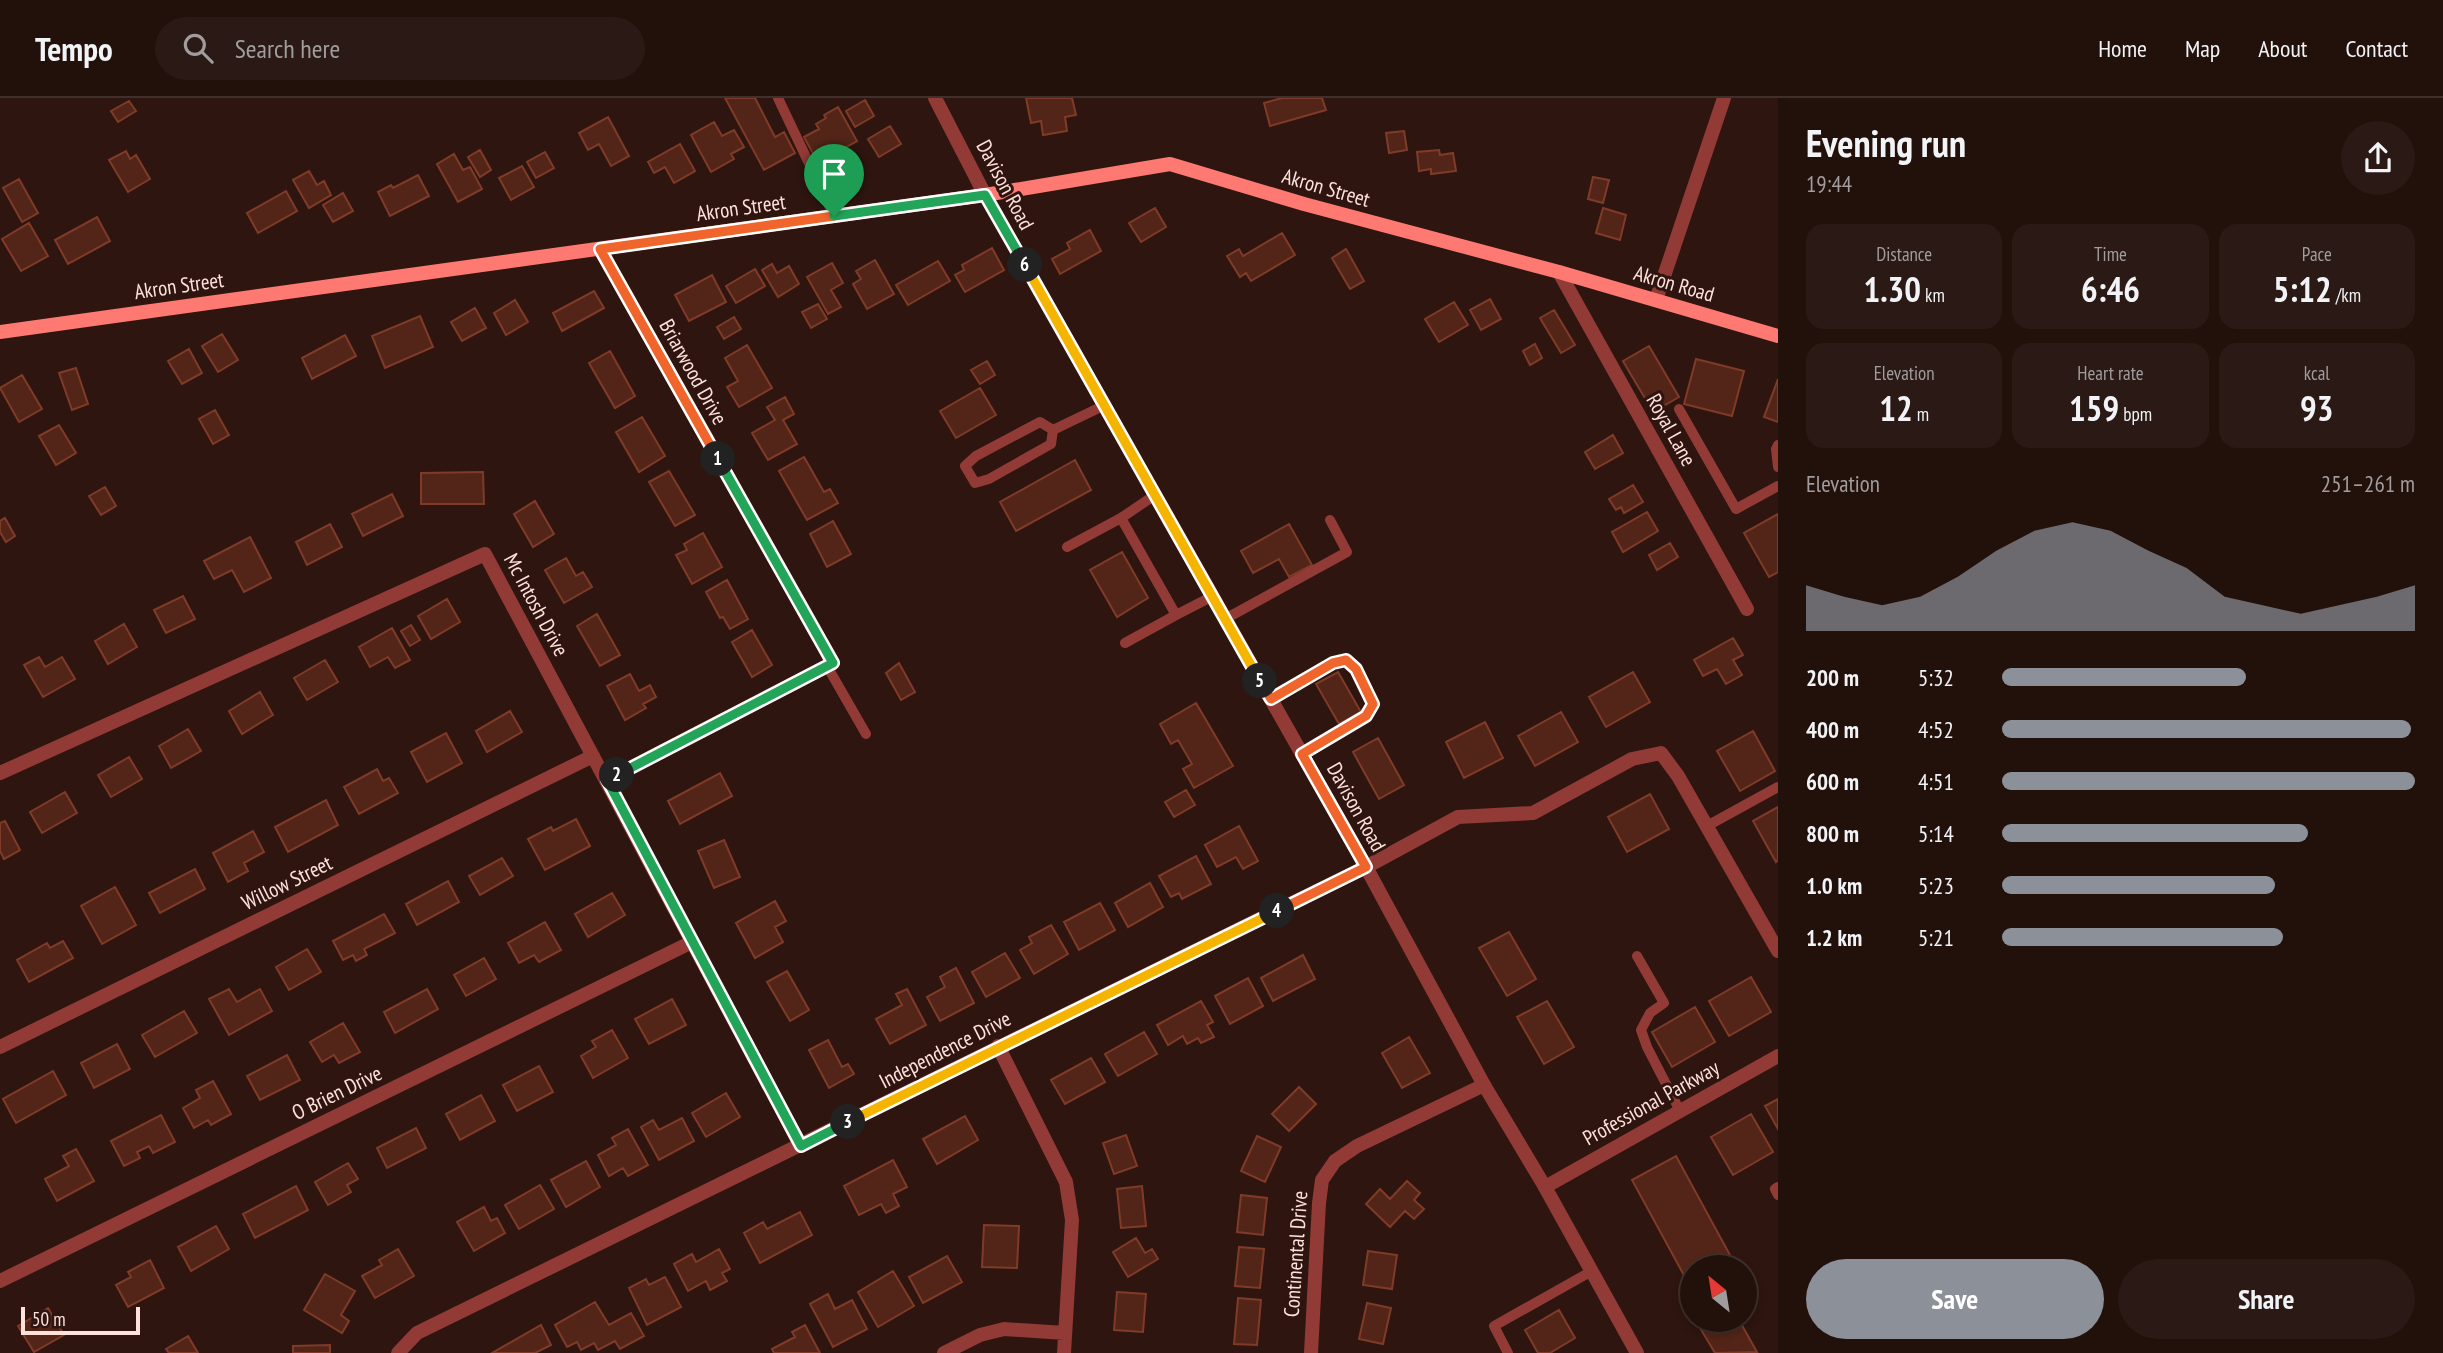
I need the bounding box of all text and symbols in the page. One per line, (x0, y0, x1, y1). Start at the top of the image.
search box (155, 17, 645, 80)
text: Tempo (35, 27, 113, 70)
icon: search (179, 29, 217, 67)
text: Search here (235, 32, 340, 65)
text: Home (2098, 33, 2147, 64)
text: Map (2185, 33, 2220, 64)
text: About (2258, 33, 2307, 64)
text: Contact (2345, 33, 2408, 64)
text: Evening run (1806, 118, 1966, 167)
button: share (2341, 121, 2415, 195)
street label: Davison Road (971, 135, 1040, 234)
pin (804, 144, 864, 216)
icon: arrive (815, 155, 853, 193)
street label: Akron Street (1279, 162, 1373, 213)
text: 19:44 (1806, 169, 1852, 198)
street label: Akron Street (694, 188, 788, 227)
text: Distance (1876, 242, 1932, 266)
text: Time (2094, 242, 2127, 266)
text: Pace (2302, 242, 2332, 266)
pin: 6 (1007, 248, 1042, 282)
text: 6 (1020, 252, 1029, 276)
street label: Akron Road (1631, 259, 1717, 308)
street label: Akron Street (132, 266, 226, 305)
text: 1.30 (1863, 266, 1921, 312)
text: 6:46 (2081, 266, 2140, 312)
text: 5:12 (2273, 266, 2332, 312)
text: km (1921, 283, 1945, 307)
text: /km (2332, 283, 2361, 307)
street label: Briarwood Drive (653, 314, 733, 429)
text: Elevation (1874, 361, 1935, 385)
text: Heart rate (2077, 361, 2144, 385)
text: kcal (2304, 361, 2330, 385)
text: 12 (1879, 385, 1913, 431)
text: 159 (2069, 385, 2119, 431)
text: 93 (2300, 385, 2334, 431)
street label: Royal Lane (1641, 389, 1702, 471)
text: m (1913, 402, 1929, 426)
text: bpm (2119, 402, 2152, 426)
pin: 1 (700, 442, 736, 476)
text: 1 (713, 446, 722, 470)
text: Elevation (1806, 469, 1880, 498)
text: 251–261 m (2321, 469, 2415, 498)
street label: Mc Intosh Drive (498, 549, 575, 661)
text: 200 m (1806, 663, 1859, 692)
text: 5:32 (1918, 663, 1954, 692)
pin: 5 (1242, 664, 1278, 698)
text: 5 (1255, 668, 1264, 692)
text: 400 m (1806, 715, 1859, 744)
text: 4:52 (1918, 715, 1954, 744)
street label: Davison Road (1321, 757, 1392, 856)
pin: 2 (600, 758, 634, 792)
text: 2 (612, 762, 621, 786)
text: 600 m (1806, 767, 1859, 796)
text: 4:51 (1918, 767, 1954, 796)
text: 800 m (1806, 819, 1859, 848)
text: 5:14 (1918, 819, 1954, 848)
street label: Willow Street (237, 849, 337, 916)
text: 1.0 km (1806, 871, 1862, 900)
text: 5:23 (1918, 871, 1954, 900)
pin: 4 (1260, 894, 1294, 928)
text: 4 (1272, 898, 1281, 922)
text: 1.2 km (1806, 923, 1862, 952)
text: 5:21 (1918, 923, 1954, 952)
street label: Independence Drive (874, 1005, 1015, 1094)
street label: Professional Parkway (1578, 1054, 1724, 1151)
street label: O Brien Drive (287, 1059, 386, 1126)
pin: 3 (830, 1104, 866, 1140)
text: 3 (843, 1109, 852, 1133)
street label: Continental Drive (1278, 1190, 1313, 1318)
north arrow (1680, 1255, 1757, 1332)
map controls (1680, 1255, 1757, 1332)
button: Save (1806, 1259, 2104, 1339)
button: Share (2118, 1259, 2415, 1339)
scale bar (21, 1304, 140, 1336)
text: 50 m (32, 1307, 66, 1331)

